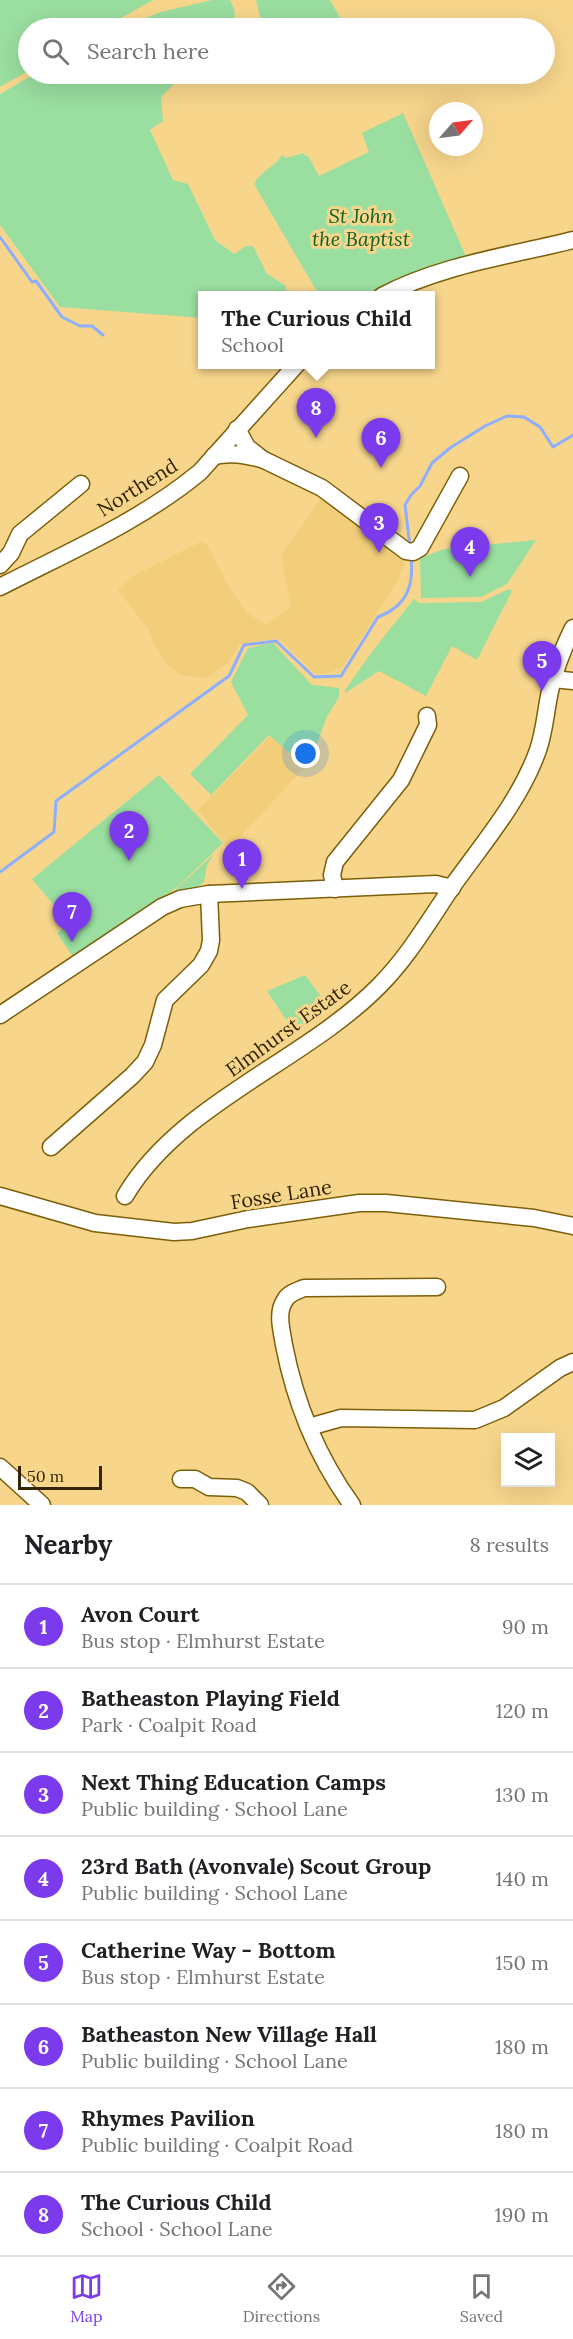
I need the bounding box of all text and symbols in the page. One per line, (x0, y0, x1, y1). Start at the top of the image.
search box (18, 18, 555, 84)
icon: search (39, 35, 72, 68)
text: Search here (87, 37, 209, 65)
north arrow (429, 102, 483, 156)
park label: St John the Baptist (312, 203, 411, 251)
popup (198, 291, 435, 369)
text: The Curious Child (221, 304, 412, 332)
text: School (221, 332, 284, 357)
pin: 8 (296, 388, 336, 438)
pin: 6 (362, 418, 400, 468)
street label: Northend (92, 452, 182, 522)
pin: 3 (360, 504, 398, 553)
pin: 4 (450, 528, 490, 577)
pin: 5 (522, 642, 562, 691)
your location (291, 739, 320, 768)
pin: 2 (110, 812, 148, 861)
pin: 1 (222, 840, 262, 889)
pin: 7 (52, 892, 92, 942)
street label: Elmhurst Estate (220, 974, 356, 1082)
street label: Fosse Lane (229, 1174, 334, 1214)
map controls (501, 1433, 555, 1487)
button: layers (501, 1433, 555, 1487)
scale bar (18, 1463, 102, 1490)
text: 50 m (27, 1466, 64, 1486)
text: Nearby (24, 1528, 112, 1561)
text: 8 results (470, 1532, 549, 1557)
text: Avon Court (81, 1600, 199, 1628)
text: 1 (39, 1614, 48, 1639)
text: 90 m (502, 1614, 549, 1639)
text: Bus stop · Elmhurst Estate (81, 1628, 325, 1653)
text: Batheaston Playing Field (81, 1684, 340, 1712)
text: 2 (38, 1698, 49, 1723)
text: 120 m (495, 1698, 549, 1723)
text: Park · Coalpit Road (81, 1712, 257, 1737)
text: Next Thing Education Camps (81, 1768, 386, 1796)
text: 3 (38, 1782, 49, 1807)
text: 130 m (495, 1782, 549, 1807)
text: Public building · School Lane (81, 1796, 348, 1821)
text: 23rd Bath (Avonvale) Scout Group (81, 1852, 431, 1880)
text: 4 (38, 1866, 49, 1891)
text: 140 m (495, 1866, 549, 1891)
text: Public building · School Lane (81, 1880, 348, 1905)
text: Catherine Way - Bottom (81, 1936, 336, 1964)
text: 5 (38, 1950, 49, 1975)
text: 150 m (495, 1950, 549, 1975)
text: Bus stop · Elmhurst Estate (81, 1964, 325, 1989)
text: Batheaston New Village Hall (81, 2020, 377, 2048)
text: 6 (38, 2034, 49, 2059)
text: 180 m (495, 2034, 549, 2059)
text: Public building · School Lane (81, 2048, 348, 2073)
text: Rhymes Pavilion (81, 2104, 255, 2132)
text: 7 (39, 2118, 48, 2143)
text: 180 m (495, 2118, 549, 2143)
text: Public building · Coalpit Road (81, 2132, 353, 2157)
text: The Curious Child (81, 2188, 272, 2216)
text: 8 (38, 2202, 49, 2227)
text: 190 m (495, 2202, 549, 2227)
text: School · School Lane (81, 2216, 273, 2241)
tab: Map (70, 2270, 103, 2326)
tab: Directions (243, 2270, 320, 2326)
tab: Saved (460, 2270, 503, 2326)

